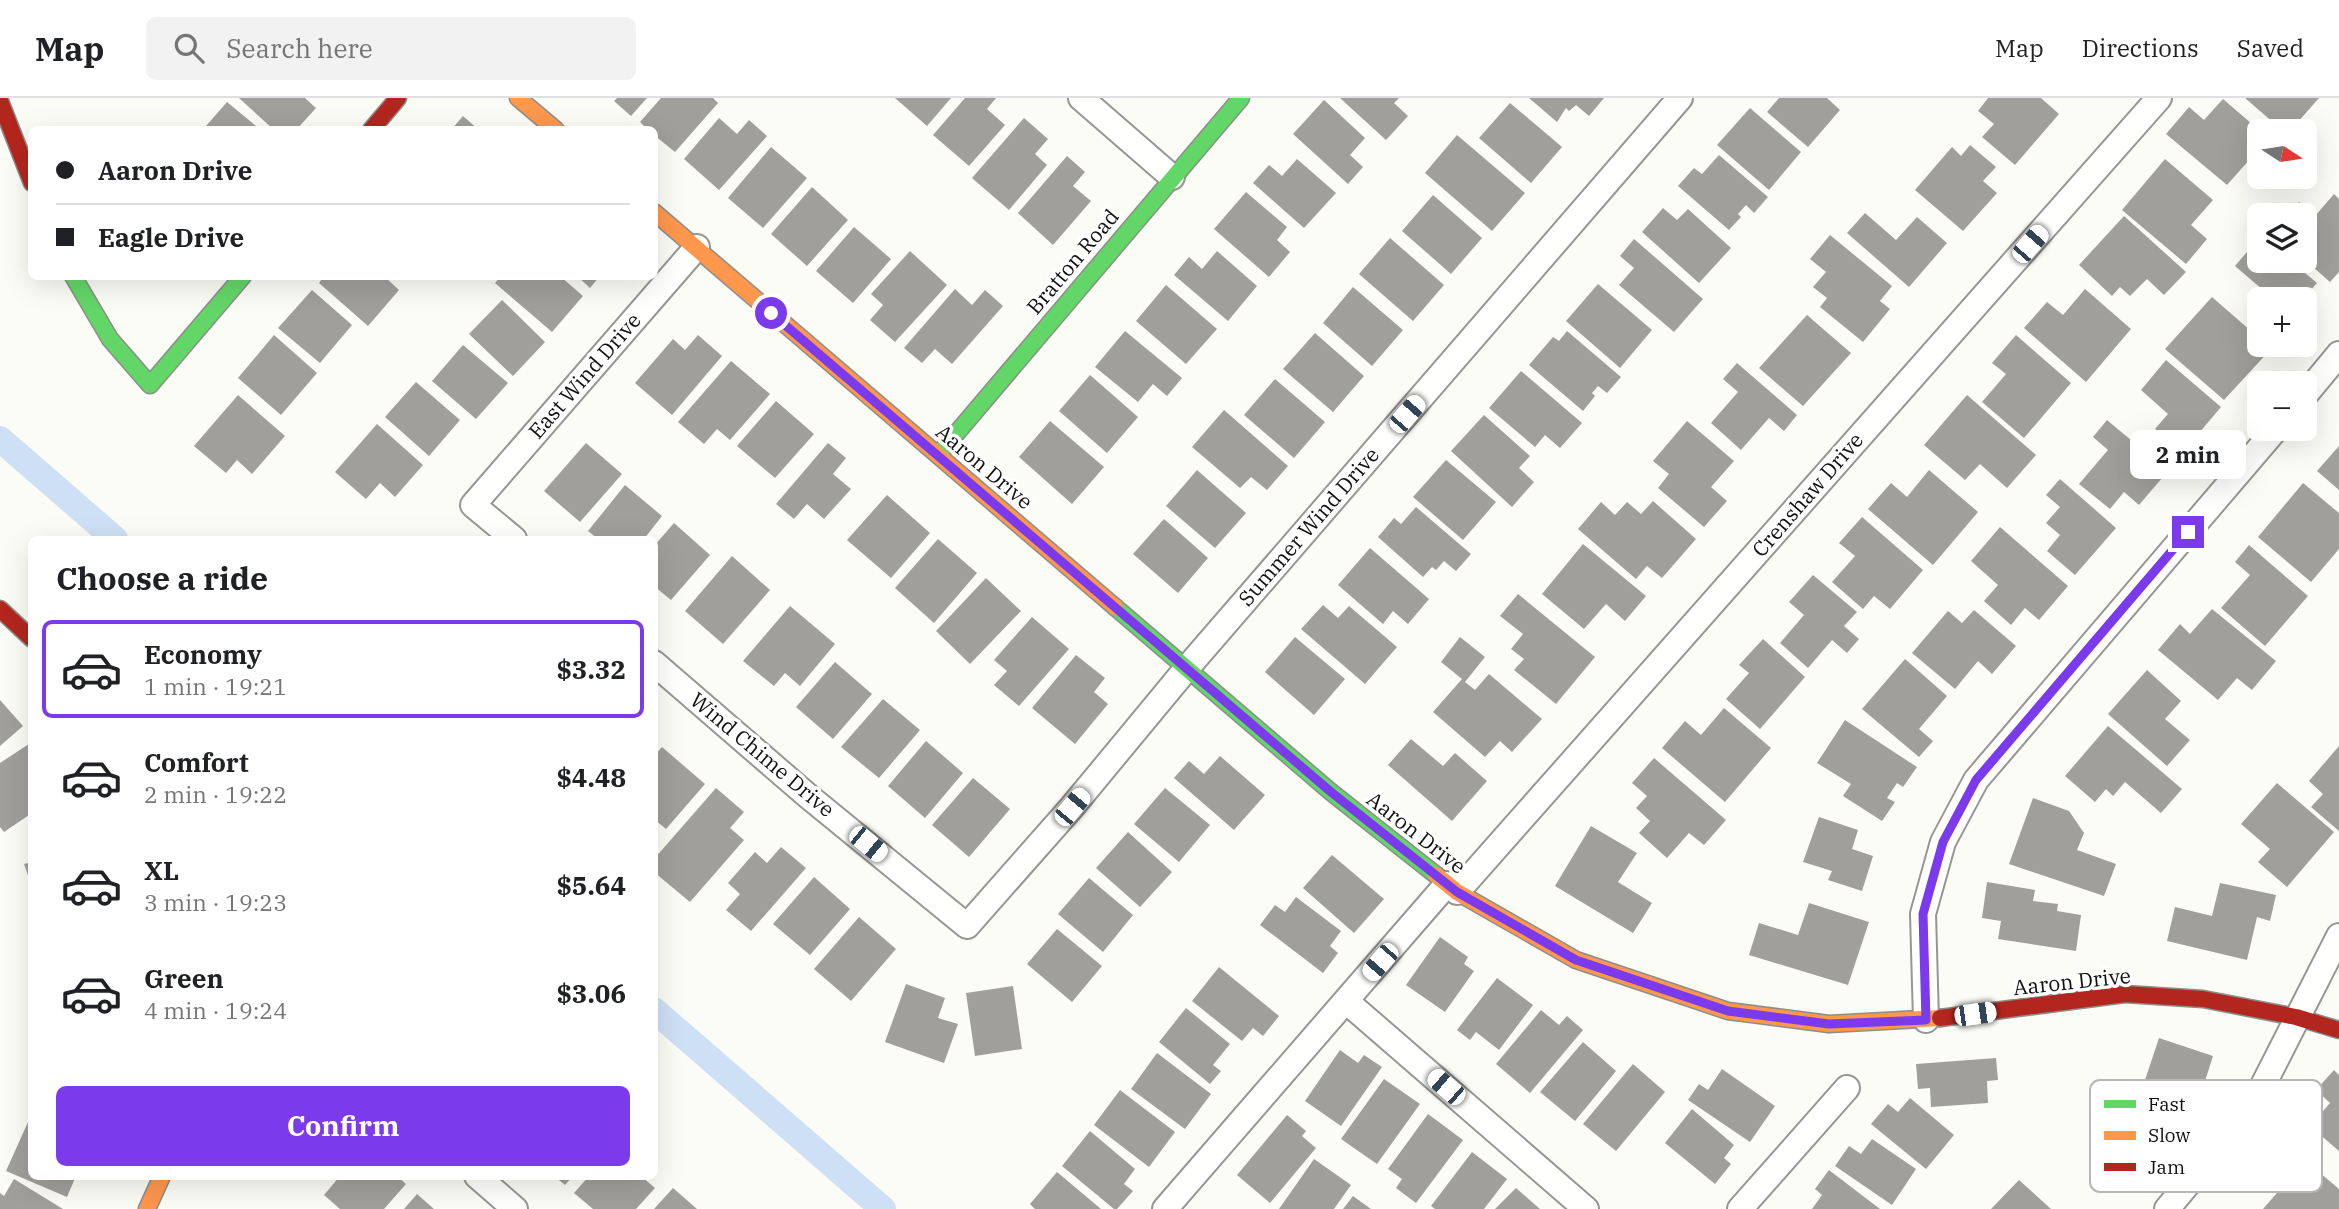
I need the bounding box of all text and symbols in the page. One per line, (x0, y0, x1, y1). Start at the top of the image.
search box (146, 17, 636, 80)
text: Map (35, 27, 104, 70)
icon: search (170, 29, 208, 67)
text: Search here (226, 31, 373, 65)
text: Map (1995, 32, 2044, 64)
text: Directions (2082, 32, 2199, 64)
text: Saved (2237, 32, 2304, 64)
north arrow (2247, 119, 2317, 189)
map controls (2247, 119, 2317, 441)
text: Aaron Drive (98, 153, 252, 187)
street label: Bratton Road (1020, 203, 1125, 320)
button: layers (2247, 203, 2317, 273)
text: Eagle Drive (98, 220, 244, 254)
car (2009, 221, 2052, 267)
button: + (2247, 287, 2317, 357)
route start (755, 297, 787, 329)
street label: East Wind Drive (522, 307, 647, 444)
button: − (2247, 371, 2317, 441)
car (1386, 391, 1429, 437)
street label: Aaron Drive (930, 417, 1039, 515)
street label: Crenshaw Drive (1745, 426, 1869, 562)
callout: 2 min (2130, 430, 2246, 480)
text: 2 min (2156, 439, 2220, 469)
street label: Summer Wind Drive (1232, 441, 1385, 612)
route end (2172, 516, 2204, 548)
text: Choose a ride (56, 557, 268, 599)
text: Economy (144, 637, 262, 671)
icon: car (60, 638, 123, 701)
text: $3.32 (556, 652, 626, 686)
text: 1 min · 19:21 (144, 671, 287, 701)
street label: Wind Chime Drive (685, 686, 841, 823)
text: Comfort (144, 745, 249, 779)
icon: car (60, 746, 123, 809)
text: $4.48 (556, 760, 626, 794)
text: 2 min · 19:22 (144, 779, 287, 809)
car (1051, 784, 1094, 830)
street label: Aaron Drive (1361, 785, 1472, 880)
car (846, 823, 891, 865)
text: XL (144, 853, 179, 887)
icon: car (60, 854, 123, 917)
text: $5.64 (556, 868, 626, 902)
text: 3 min · 19:23 (144, 887, 287, 917)
car (1359, 939, 1402, 985)
text: Green (144, 961, 224, 995)
street label: Aaron Drive (2012, 961, 2132, 1001)
icon: car (60, 962, 123, 1025)
text: $3.06 (556, 976, 626, 1010)
text: 4 min · 19:24 (144, 995, 287, 1025)
car (1953, 1001, 1998, 1027)
car (1424, 1065, 1469, 1109)
legend (2090, 1080, 2322, 1192)
button: Confirm (56, 1086, 630, 1166)
text: Fast (2148, 1092, 2186, 1116)
text: Slow (2148, 1123, 2190, 1147)
text: Jam (2148, 1155, 2185, 1179)

